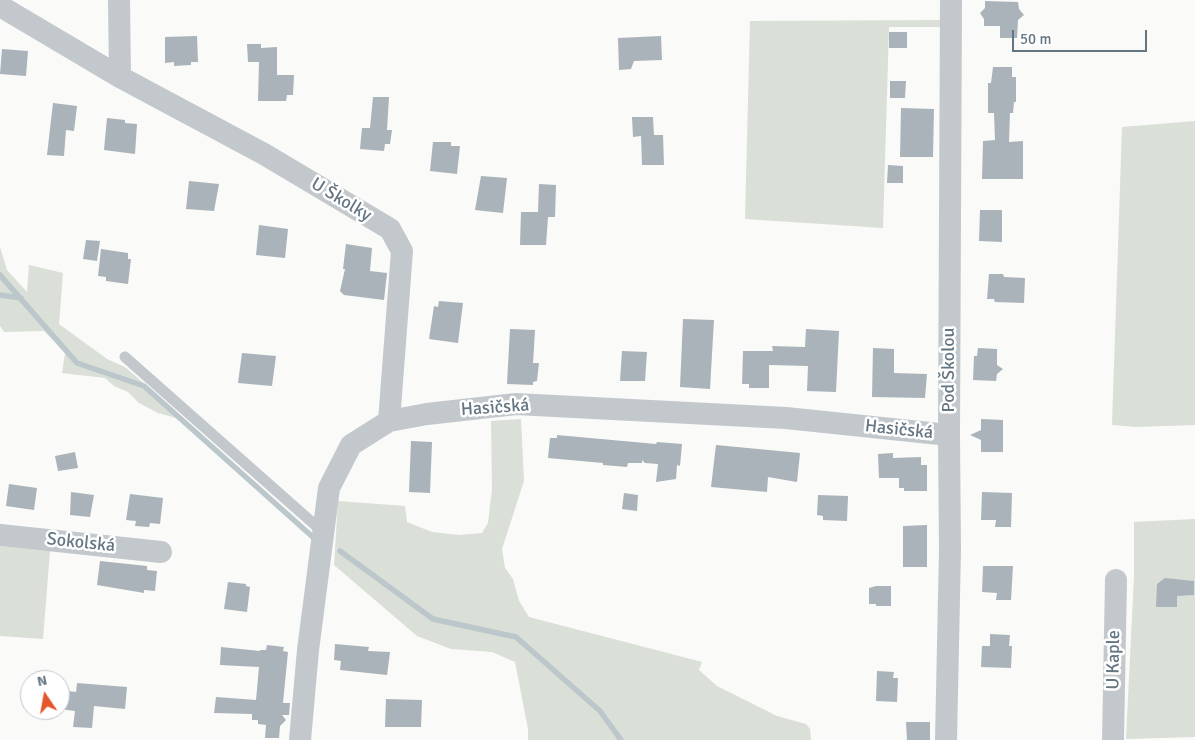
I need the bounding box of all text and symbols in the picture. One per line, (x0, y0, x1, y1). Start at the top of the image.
scale bar (1015, 20, 1150, 52)
text: 50 m (1020, 30, 1051, 48)
street label: U Školky (307, 174, 375, 226)
street label: Pod Školou (938, 328, 960, 412)
street label: Hasičská (460, 395, 530, 421)
street label: Hasičská (864, 416, 934, 444)
street label: Sokolská (46, 529, 116, 557)
street label: U Kaple (1103, 630, 1125, 690)
north arrow (20, 670, 70, 720)
text: N (35, 671, 49, 690)

